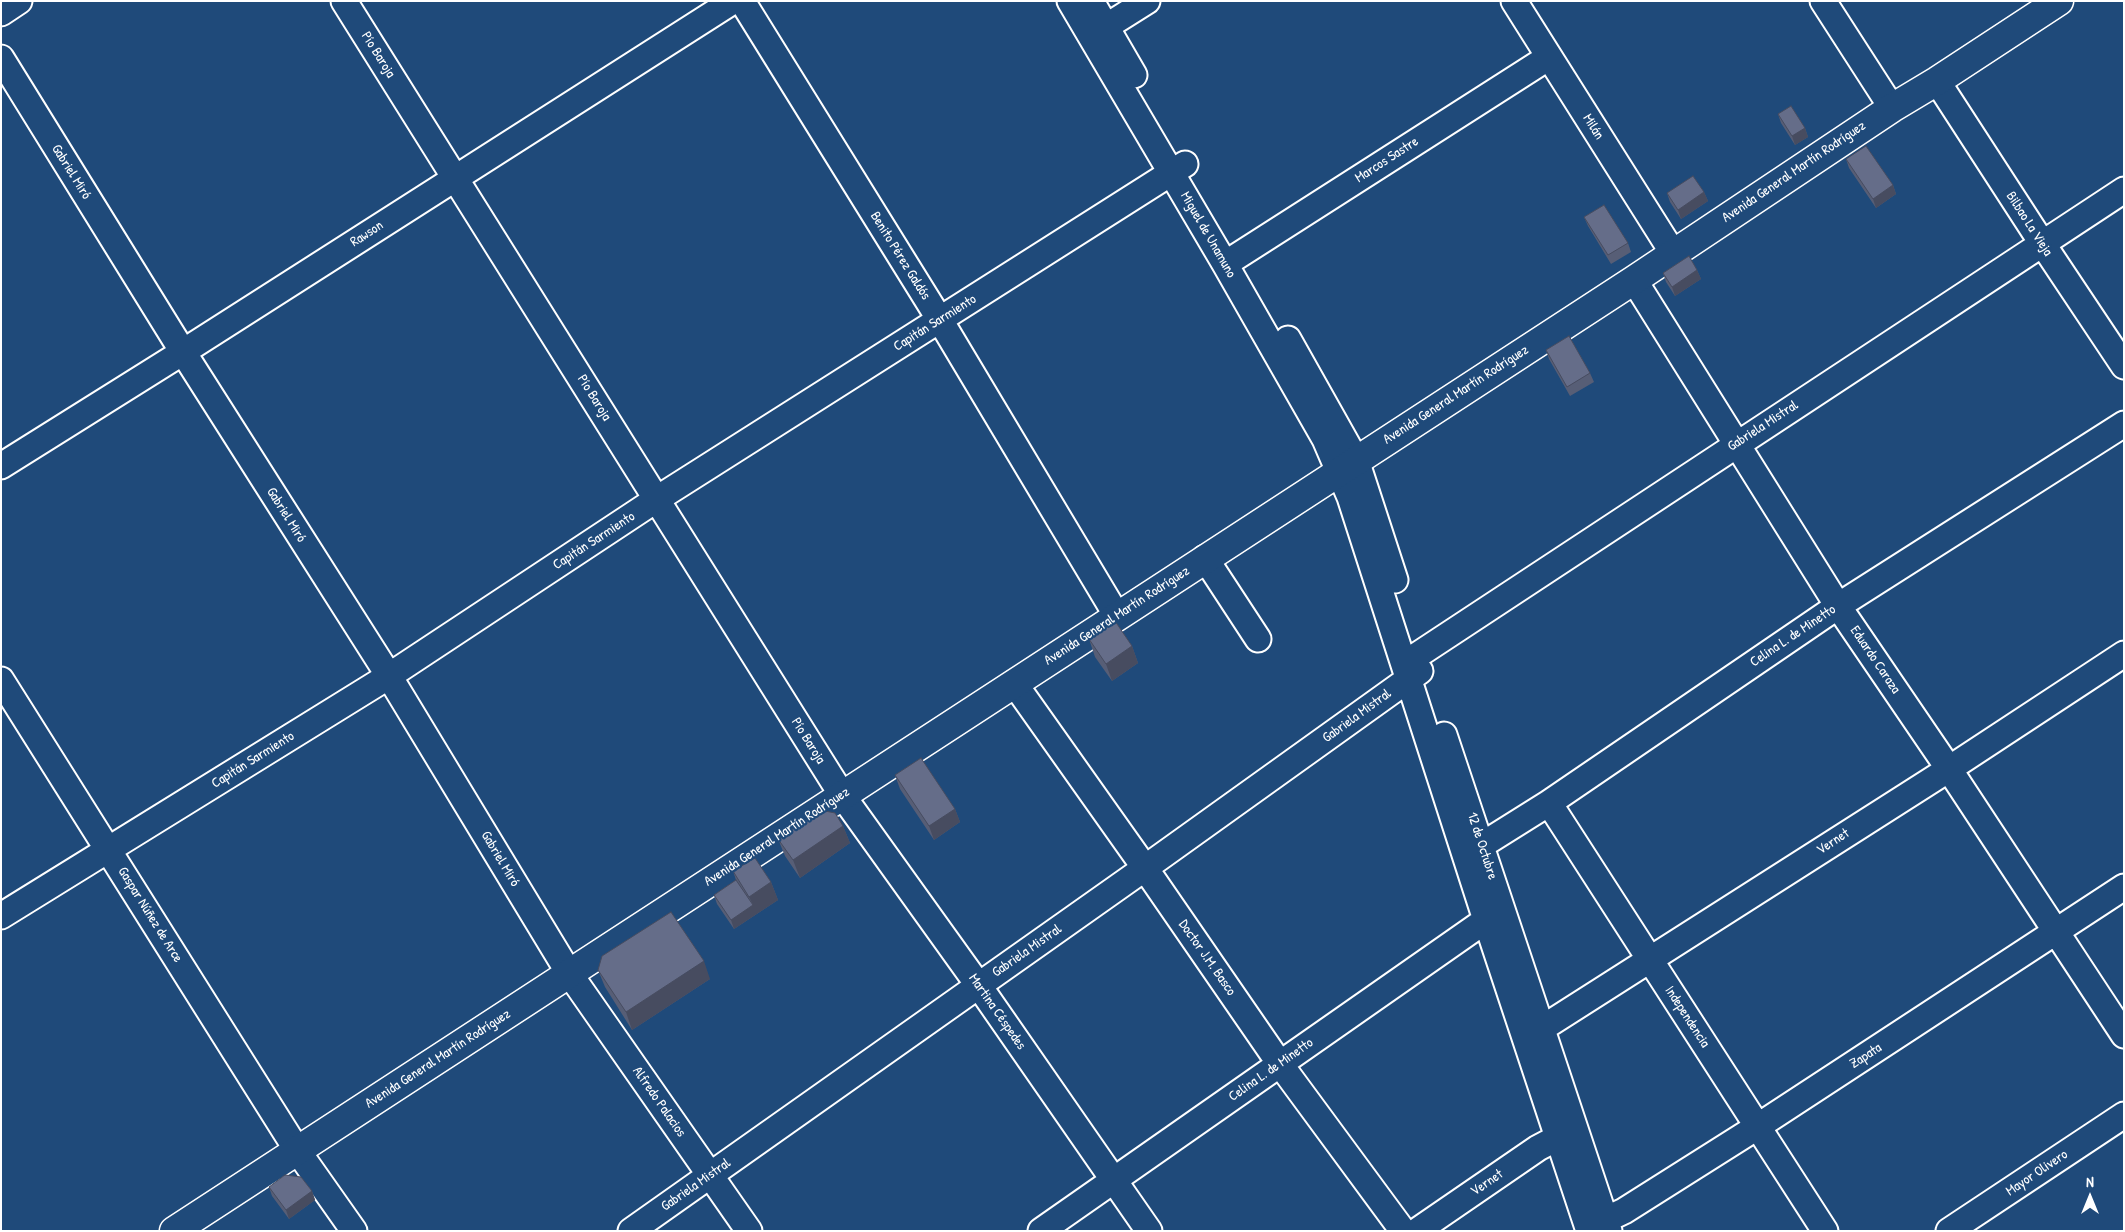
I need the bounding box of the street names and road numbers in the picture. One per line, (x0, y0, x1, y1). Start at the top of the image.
street label: Pío Baroja (357, 29, 399, 81)
street label: Milán (1579, 111, 1607, 143)
street label: Avenida General Martín Rodríguez (1719, 118, 1869, 226)
street label: Marcos Sastre (1352, 133, 1422, 187)
street label: Gabriel Miró (48, 141, 94, 203)
street label: Miguel de Unamuno (1177, 189, 1239, 281)
street label: Bilbao La Vieja (2002, 189, 2056, 259)
street label: Benito Pérez Galdós (866, 209, 934, 303)
street label: Rawson (347, 217, 387, 251)
street label: Capitán Sarmiento (890, 291, 980, 355)
street label: Avenida General Martín Rodríguez (1380, 342, 1532, 448)
street label: Pío Baroja (573, 372, 615, 424)
street label: Gabriela Mistral (1725, 397, 1801, 455)
street label: Gabriel Miró (263, 484, 309, 546)
street label: Capitán Sarmiento (550, 508, 638, 574)
street label: Avenida General Martín Rodríguez (1041, 563, 1193, 669)
street label: Celina L. de Minetto (1747, 601, 1839, 671)
street label: Eduardo Caraza (1846, 623, 1904, 697)
street label: Gabriela Mistral (1319, 685, 1395, 747)
street label: Pío Baroja (787, 715, 829, 767)
street label: Capitán Sarmiento (208, 728, 298, 792)
street label: Avenida General Martín Rodríguez (701, 784, 853, 890)
street label: 12 de Octubre (1463, 810, 1501, 882)
street label: Vernet (1814, 825, 1852, 859)
street label: Gabriel Miró (477, 828, 523, 890)
street label: Gaspar Núñez de Arce (114, 864, 186, 966)
street label: Doctor J.M. Basco (1175, 917, 1239, 999)
street label: Gabriela Mistral (989, 921, 1065, 981)
street label: Martina Céspedes (965, 971, 1029, 1053)
street label: Independencia (1661, 983, 1713, 1051)
street label: Avenida General Martín Rodríguez (362, 1006, 514, 1112)
street label: Celina L. de Minetto (1225, 1035, 1317, 1105)
street label: Zapata (1847, 1040, 1885, 1072)
street label: Alfredo Palacios (629, 1064, 689, 1140)
street label: Mayor Olivero (2003, 1146, 2071, 1200)
street label: Gabriela Mistral (658, 1155, 734, 1215)
street label: Vernet (1468, 1166, 1506, 1200)

